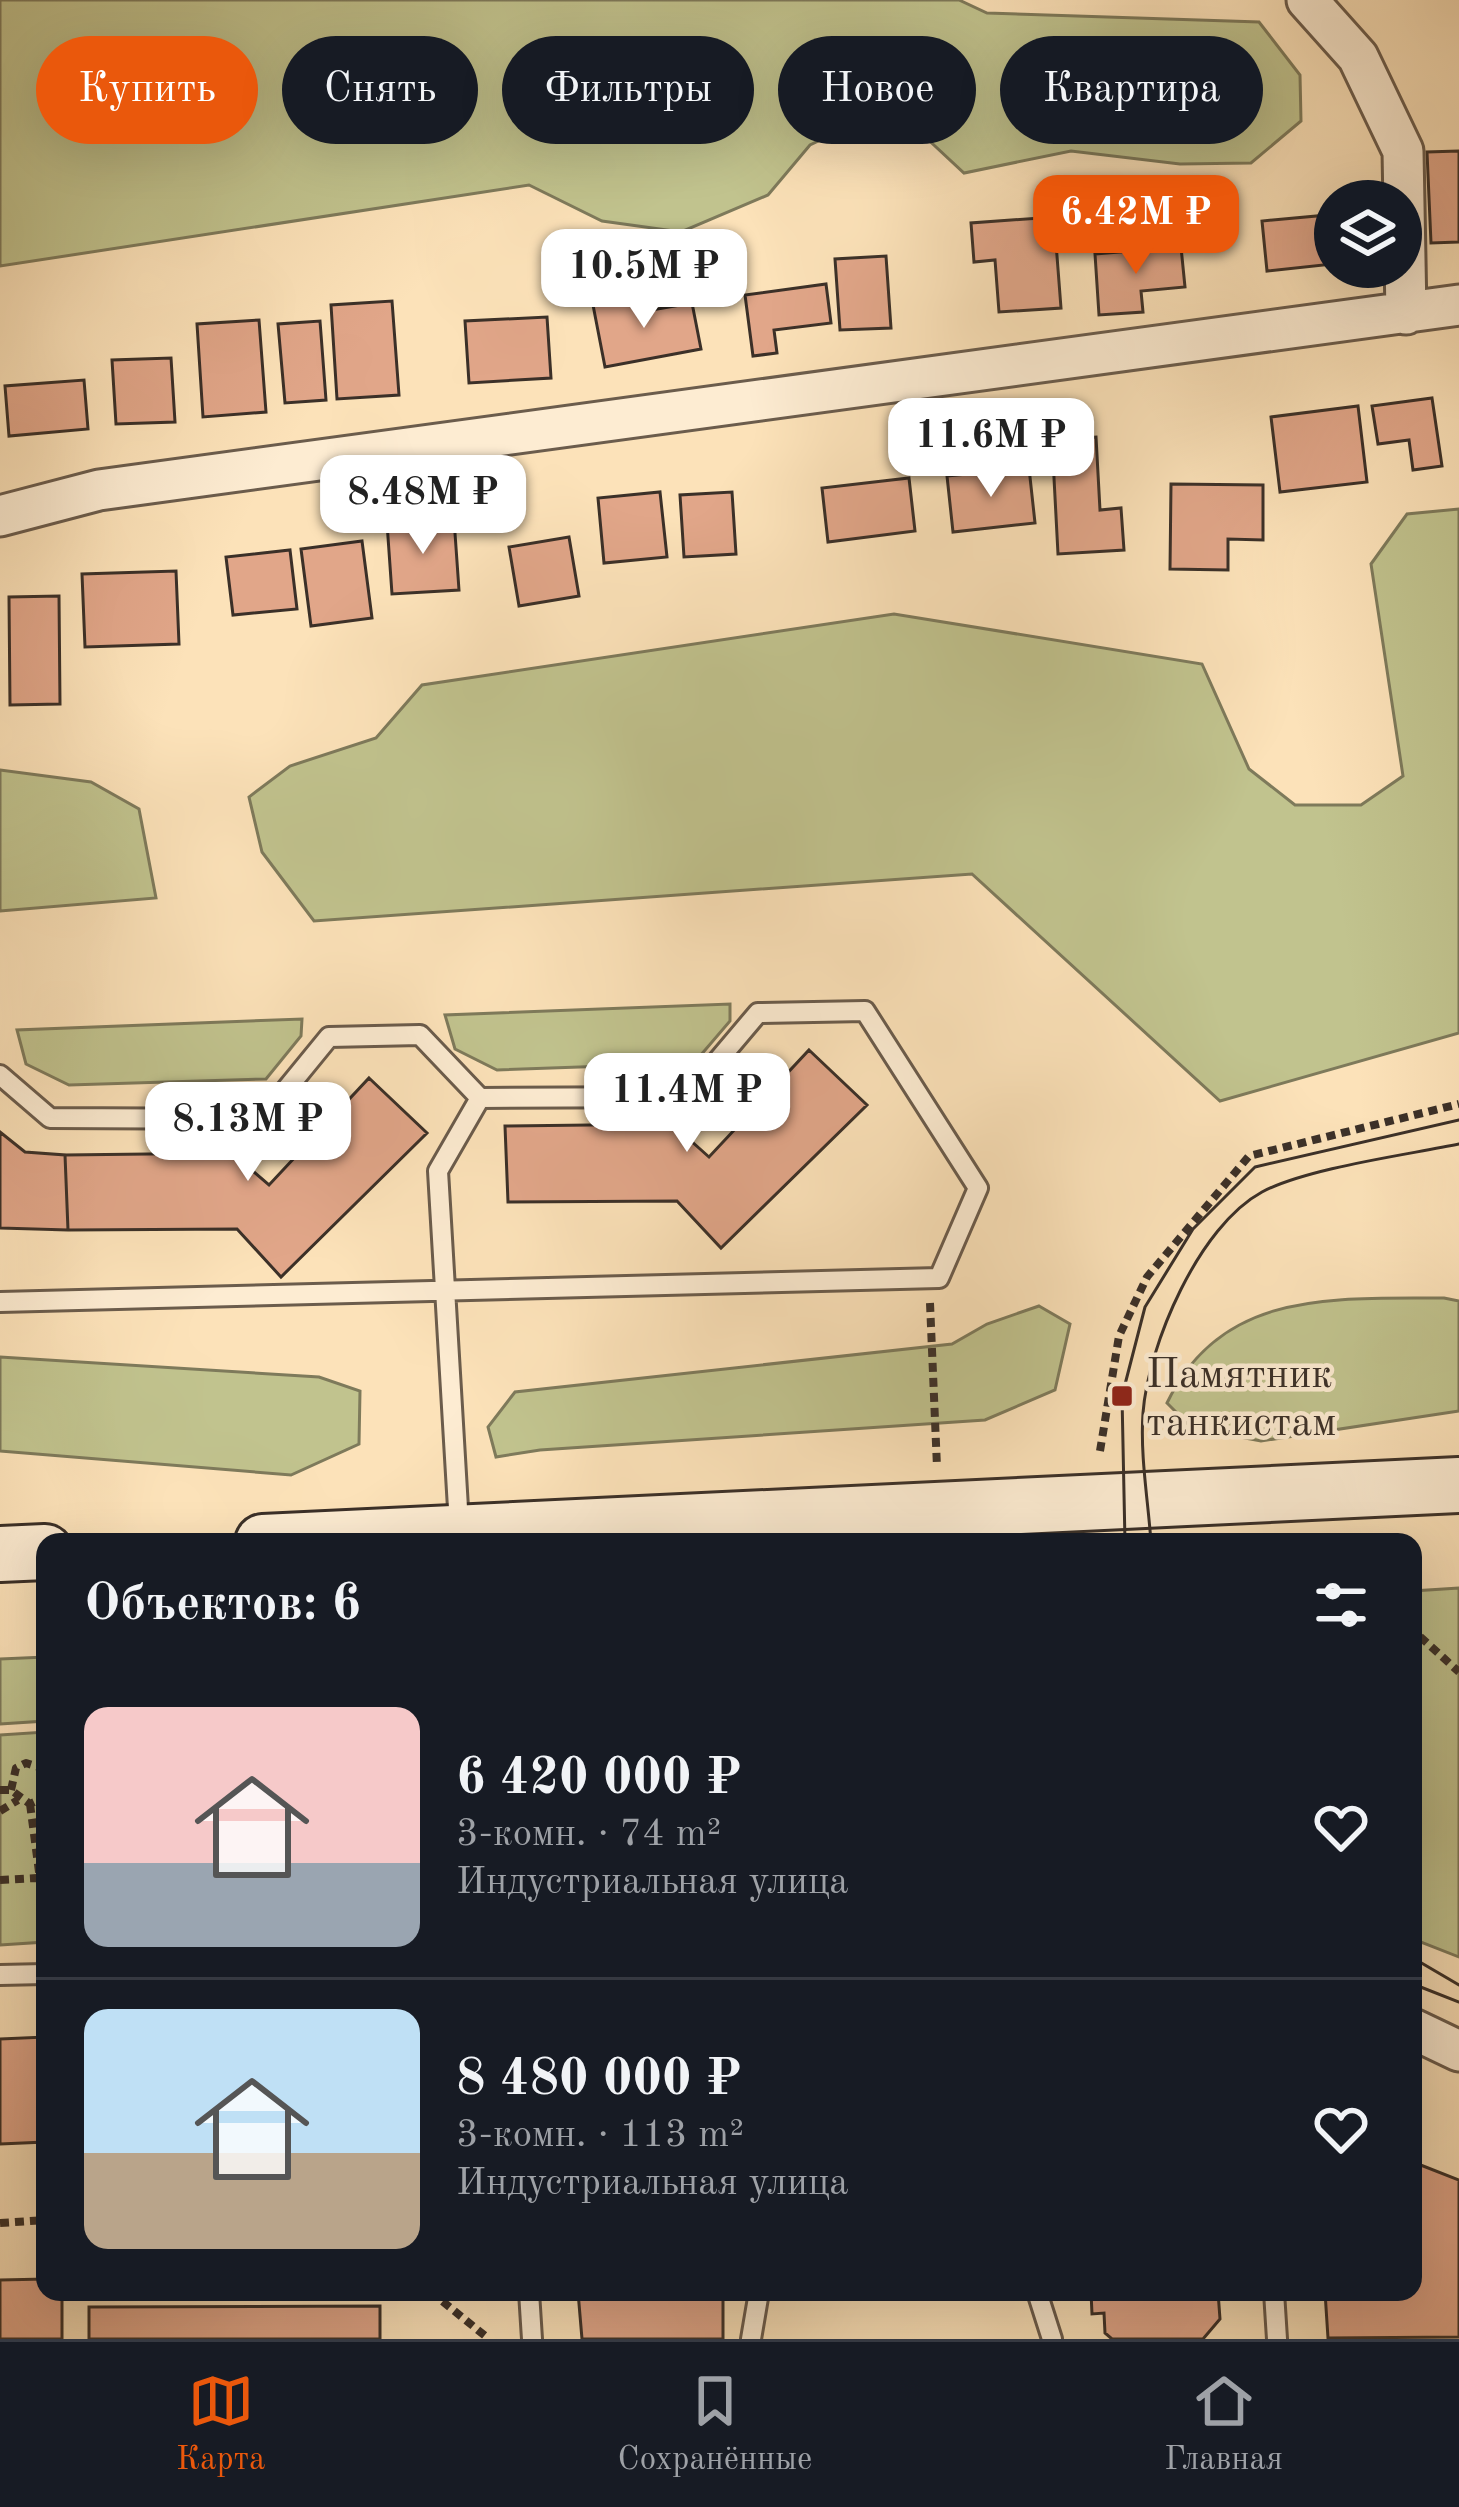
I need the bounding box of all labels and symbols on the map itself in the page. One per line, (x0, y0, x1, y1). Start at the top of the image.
pin: 6.42M ₽ (1025, 175, 1247, 277)
pin: 10.5M ₽ (533, 229, 755, 331)
pin: 11.6M ₽ (880, 398, 1102, 500)
pin: 8.48M ₽ (312, 455, 534, 557)
pin: 11.4M ₽ (576, 1053, 798, 1155)
pin: 8.13M ₽ (137, 1082, 359, 1184)
place label: Памятник танкистам (1146, 1355, 1336, 1445)
marker: Памятник танкистам (1109, 1383, 1135, 1409)

